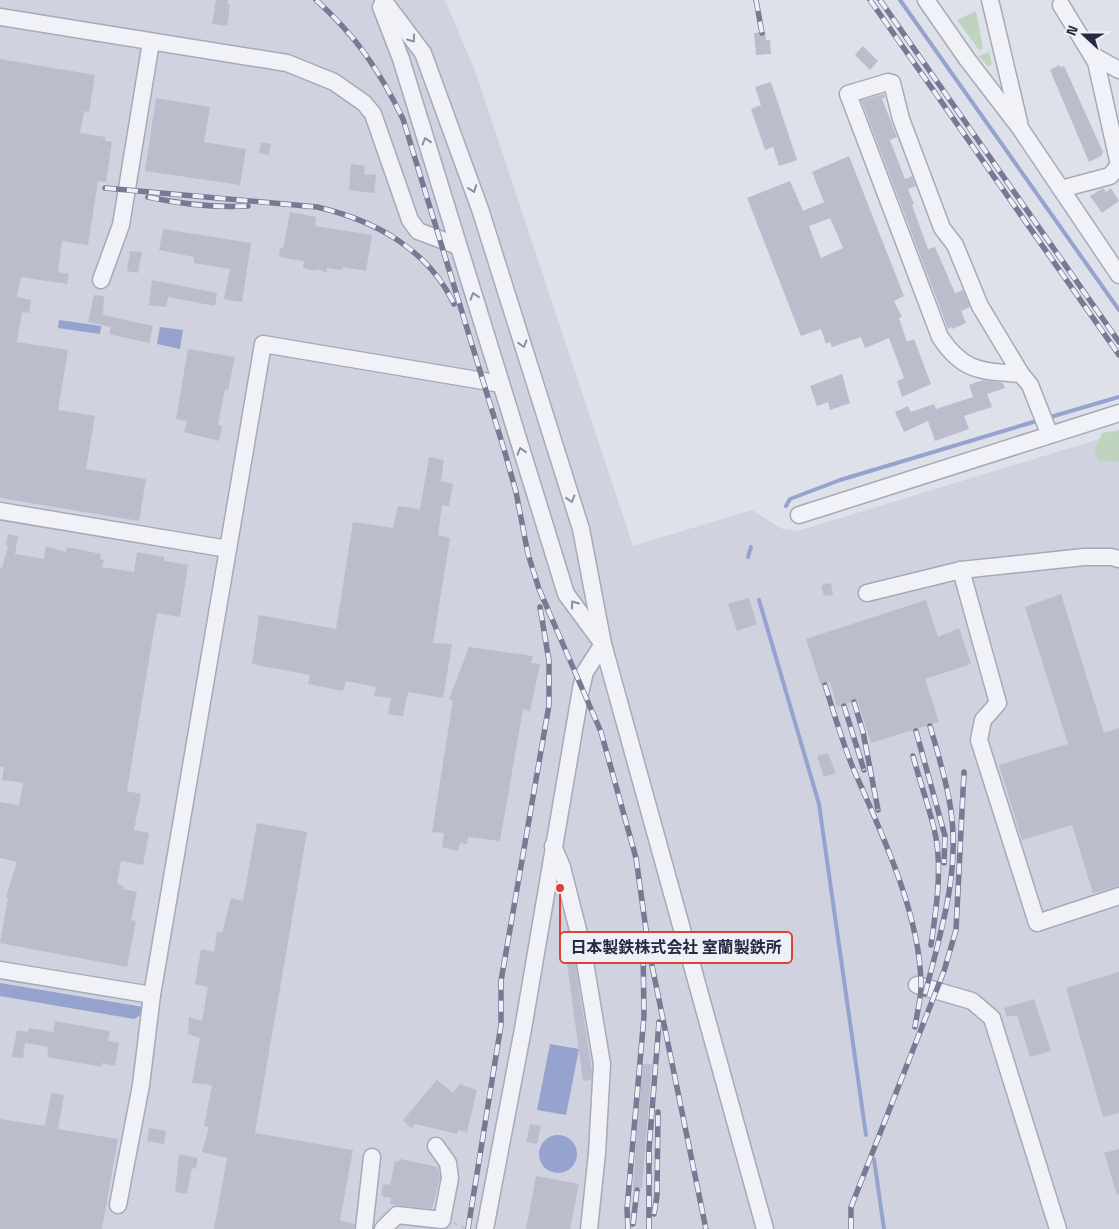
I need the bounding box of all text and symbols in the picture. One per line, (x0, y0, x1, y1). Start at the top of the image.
north arrow (1059, 10, 1109, 60)
text: N (1060, 22, 1083, 38)
one-way arrow (406, 33, 415, 43)
one-way arrow (422, 137, 432, 145)
one-way arrow (467, 185, 477, 193)
one-way arrow (469, 292, 479, 301)
one-way arrow (517, 339, 527, 348)
one-way arrow (517, 448, 527, 456)
one-way arrow (566, 494, 576, 503)
one-way arrow (571, 600, 580, 610)
callout: 日本製鉄株式会社 室蘭製鉄所 (560, 932, 792, 963)
text: 日本製鉄株式会社 室蘭製鉄所 (570, 935, 782, 959)

